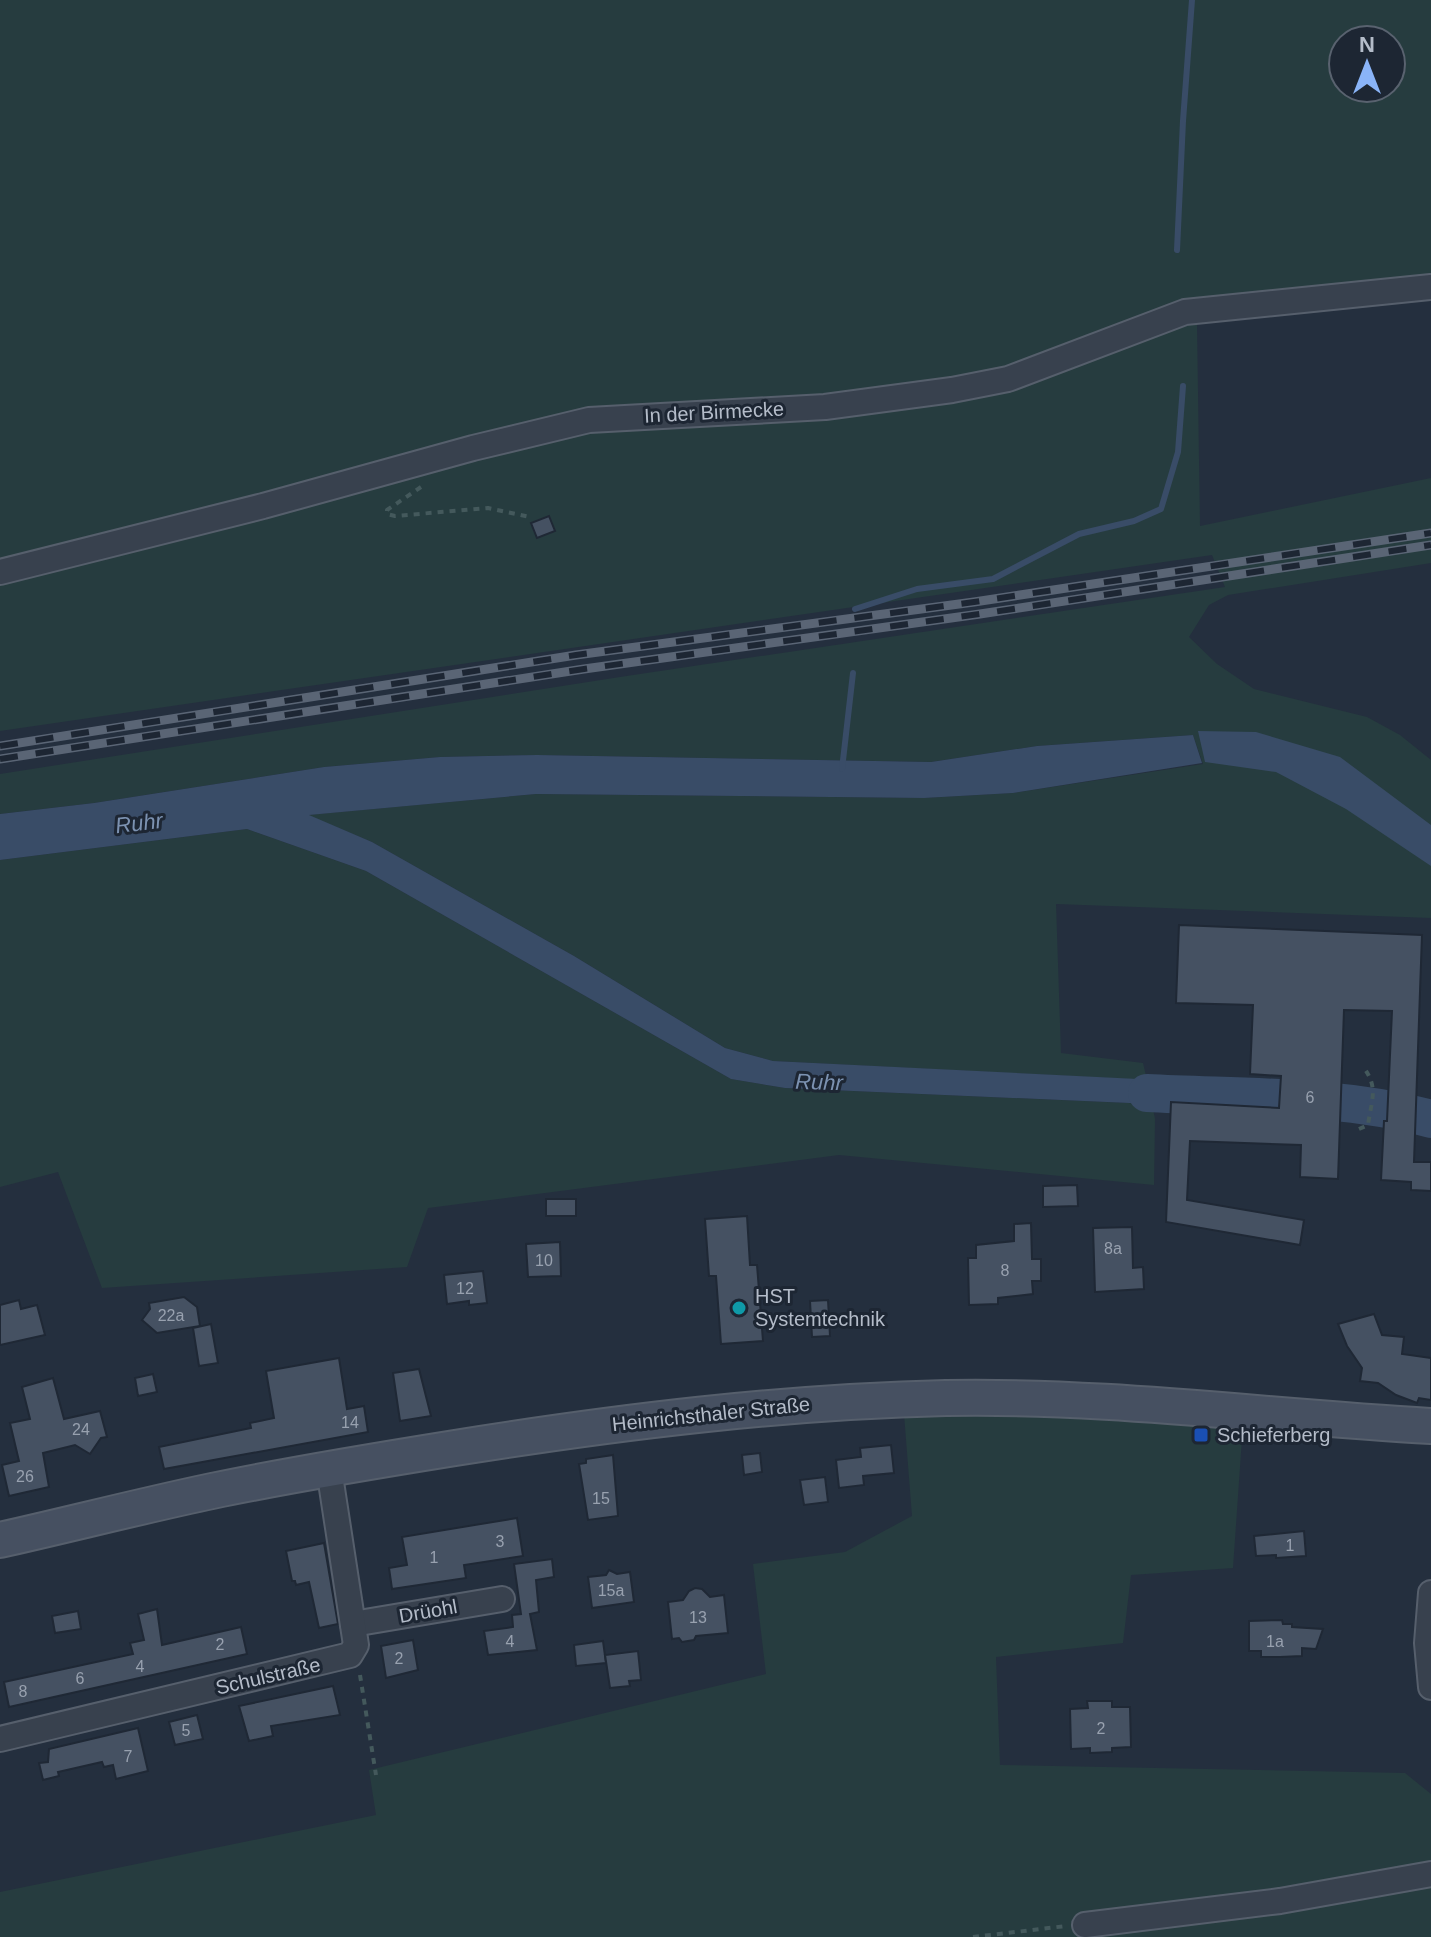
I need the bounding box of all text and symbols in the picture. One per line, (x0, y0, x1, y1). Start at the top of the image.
north arrow (1327, 24, 1407, 104)
text: N (1359, 32, 1375, 57)
street label: In der Birmecke (643, 397, 785, 427)
water label: Ruhr (114, 807, 166, 838)
water label: Ruhr (795, 1069, 845, 1095)
house number: 6 (1306, 1089, 1315, 1106)
house number: 8a (1104, 1240, 1122, 1257)
house number: 10 (535, 1252, 553, 1269)
house number: 8 (1001, 1262, 1010, 1279)
house number: 12 (456, 1280, 474, 1297)
place label: HST Systemtechnik (755, 1285, 886, 1330)
marker: HST Systemtechnik (730, 1299, 748, 1317)
house number: 22a (158, 1307, 184, 1324)
street label: Heinrichsthaler Straße (611, 1393, 811, 1435)
house number: 14 (341, 1414, 359, 1431)
house number: 24 (72, 1421, 90, 1438)
place label: Schieferberg (1217, 1424, 1330, 1446)
marker: Schieferberg (1192, 1426, 1210, 1444)
house number: 26 (16, 1468, 34, 1485)
house number: 15 (592, 1490, 610, 1507)
house number: 3 (496, 1533, 505, 1550)
house number: 1 (1286, 1537, 1295, 1554)
house number: 1 (430, 1549, 439, 1566)
house number: 15a (598, 1582, 624, 1599)
street label: Drüohl (397, 1595, 459, 1627)
house number: 13 (689, 1609, 707, 1626)
house number: 4 (506, 1633, 515, 1650)
house number: 1a (1266, 1633, 1284, 1650)
house number: 2 (216, 1636, 225, 1653)
house number: 2 (395, 1650, 404, 1667)
street label: Schulstraße (214, 1653, 322, 1699)
house number: 4 (136, 1658, 145, 1675)
house number: 6 (76, 1670, 85, 1687)
house number: 8 (19, 1683, 28, 1700)
house number: 2 (1097, 1720, 1106, 1737)
house number: 5 (182, 1722, 191, 1739)
house number: 7 (124, 1748, 133, 1765)

